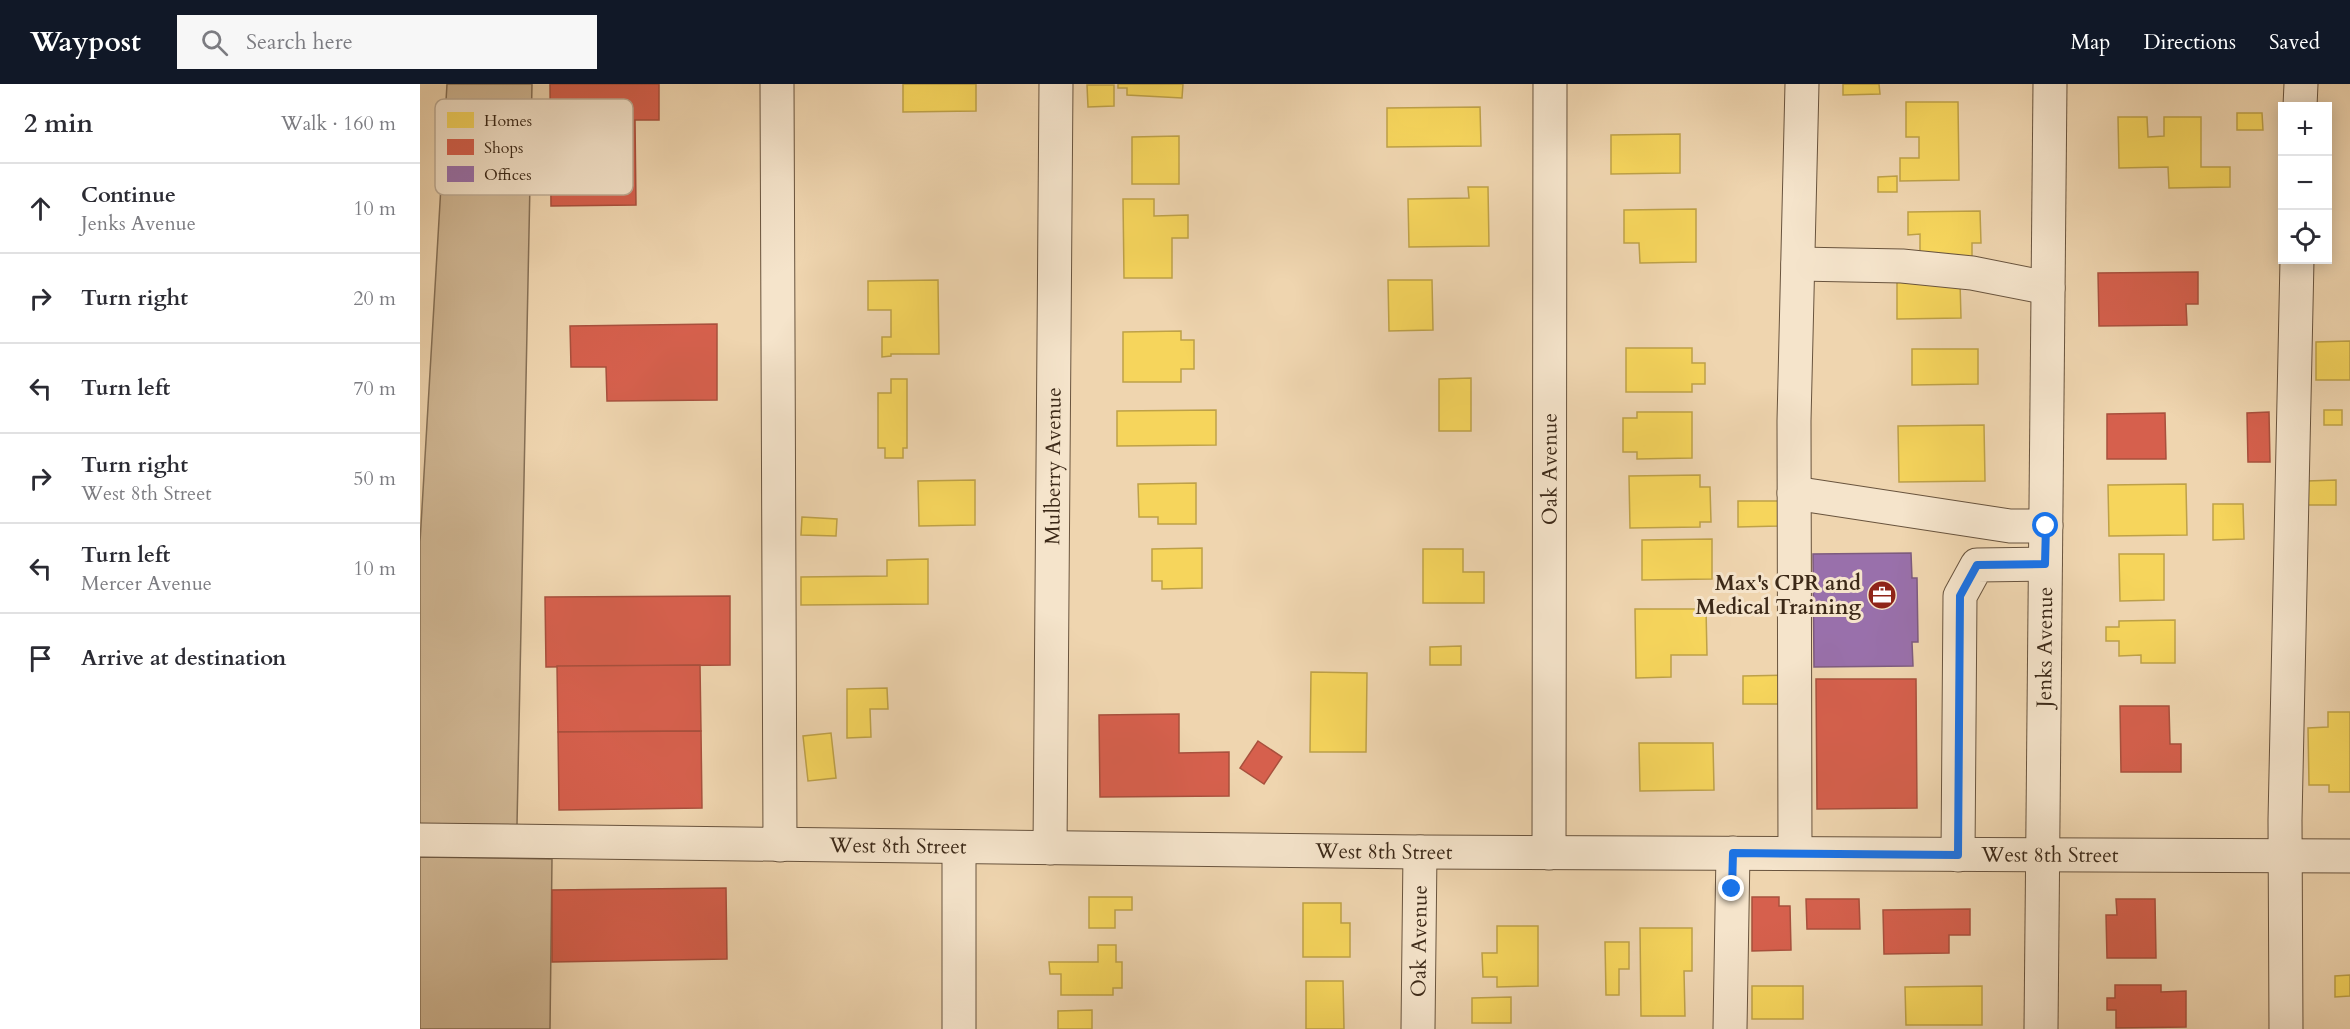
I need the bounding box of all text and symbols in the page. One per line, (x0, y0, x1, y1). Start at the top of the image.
search box (177, 15, 597, 69)
text: Waypost (30, 23, 141, 61)
icon: search (198, 26, 231, 59)
text: Search here (246, 27, 353, 57)
text: Map (2070, 28, 2110, 57)
text: Directions (2143, 28, 2236, 57)
text: Saved (2269, 28, 2320, 57)
legend (435, 99, 633, 195)
map controls (2278, 102, 2332, 264)
button: + (2278, 102, 2332, 156)
text: 2 min (24, 106, 93, 141)
text: Walk · 160 m (281, 110, 396, 137)
text: Homes (484, 110, 532, 132)
text: Shops (484, 137, 523, 159)
button: − (2278, 156, 2332, 210)
text: Offices (484, 164, 532, 186)
text: Continue (81, 180, 176, 210)
icon: ahead (24, 192, 57, 225)
text: 10 m (353, 195, 396, 222)
text: Jenks Avenue (81, 210, 196, 237)
button: locate (2278, 210, 2332, 264)
icon: right (24, 282, 57, 315)
text: Turn right (81, 283, 188, 313)
text: 20 m (353, 285, 396, 312)
icon: left (24, 372, 57, 405)
text: Turn left (81, 373, 170, 403)
text: 70 m (353, 375, 396, 402)
street label: Mulberry Avenue (1038, 387, 1068, 545)
street label: Oak Avenue (1535, 413, 1564, 525)
text: Turn right (81, 450, 188, 480)
icon: right (24, 462, 57, 495)
text: 50 m (353, 465, 396, 492)
text: West 8th Street (81, 480, 212, 507)
route start (2032, 512, 2058, 538)
text: Turn left (81, 540, 170, 570)
icon: left (24, 552, 57, 585)
text: 10 m (353, 555, 396, 582)
place label: Max's CPR and Medical Training (1695, 569, 1861, 622)
text: Mercer Avenue (81, 570, 212, 597)
office icon: Max's CPR and Medical Training (1866, 579, 1898, 611)
street label: Jenks Avenue (2030, 587, 2060, 710)
icon: arrive (24, 642, 57, 675)
text: Arrive at destination (81, 643, 286, 673)
street label: West 8th Street (828, 830, 967, 861)
street label: West 8th Street (1314, 836, 1453, 867)
street label: West 8th Street (1980, 840, 2119, 870)
route end (1718, 875, 1744, 901)
street label: Oak Avenue (1404, 885, 1434, 997)

